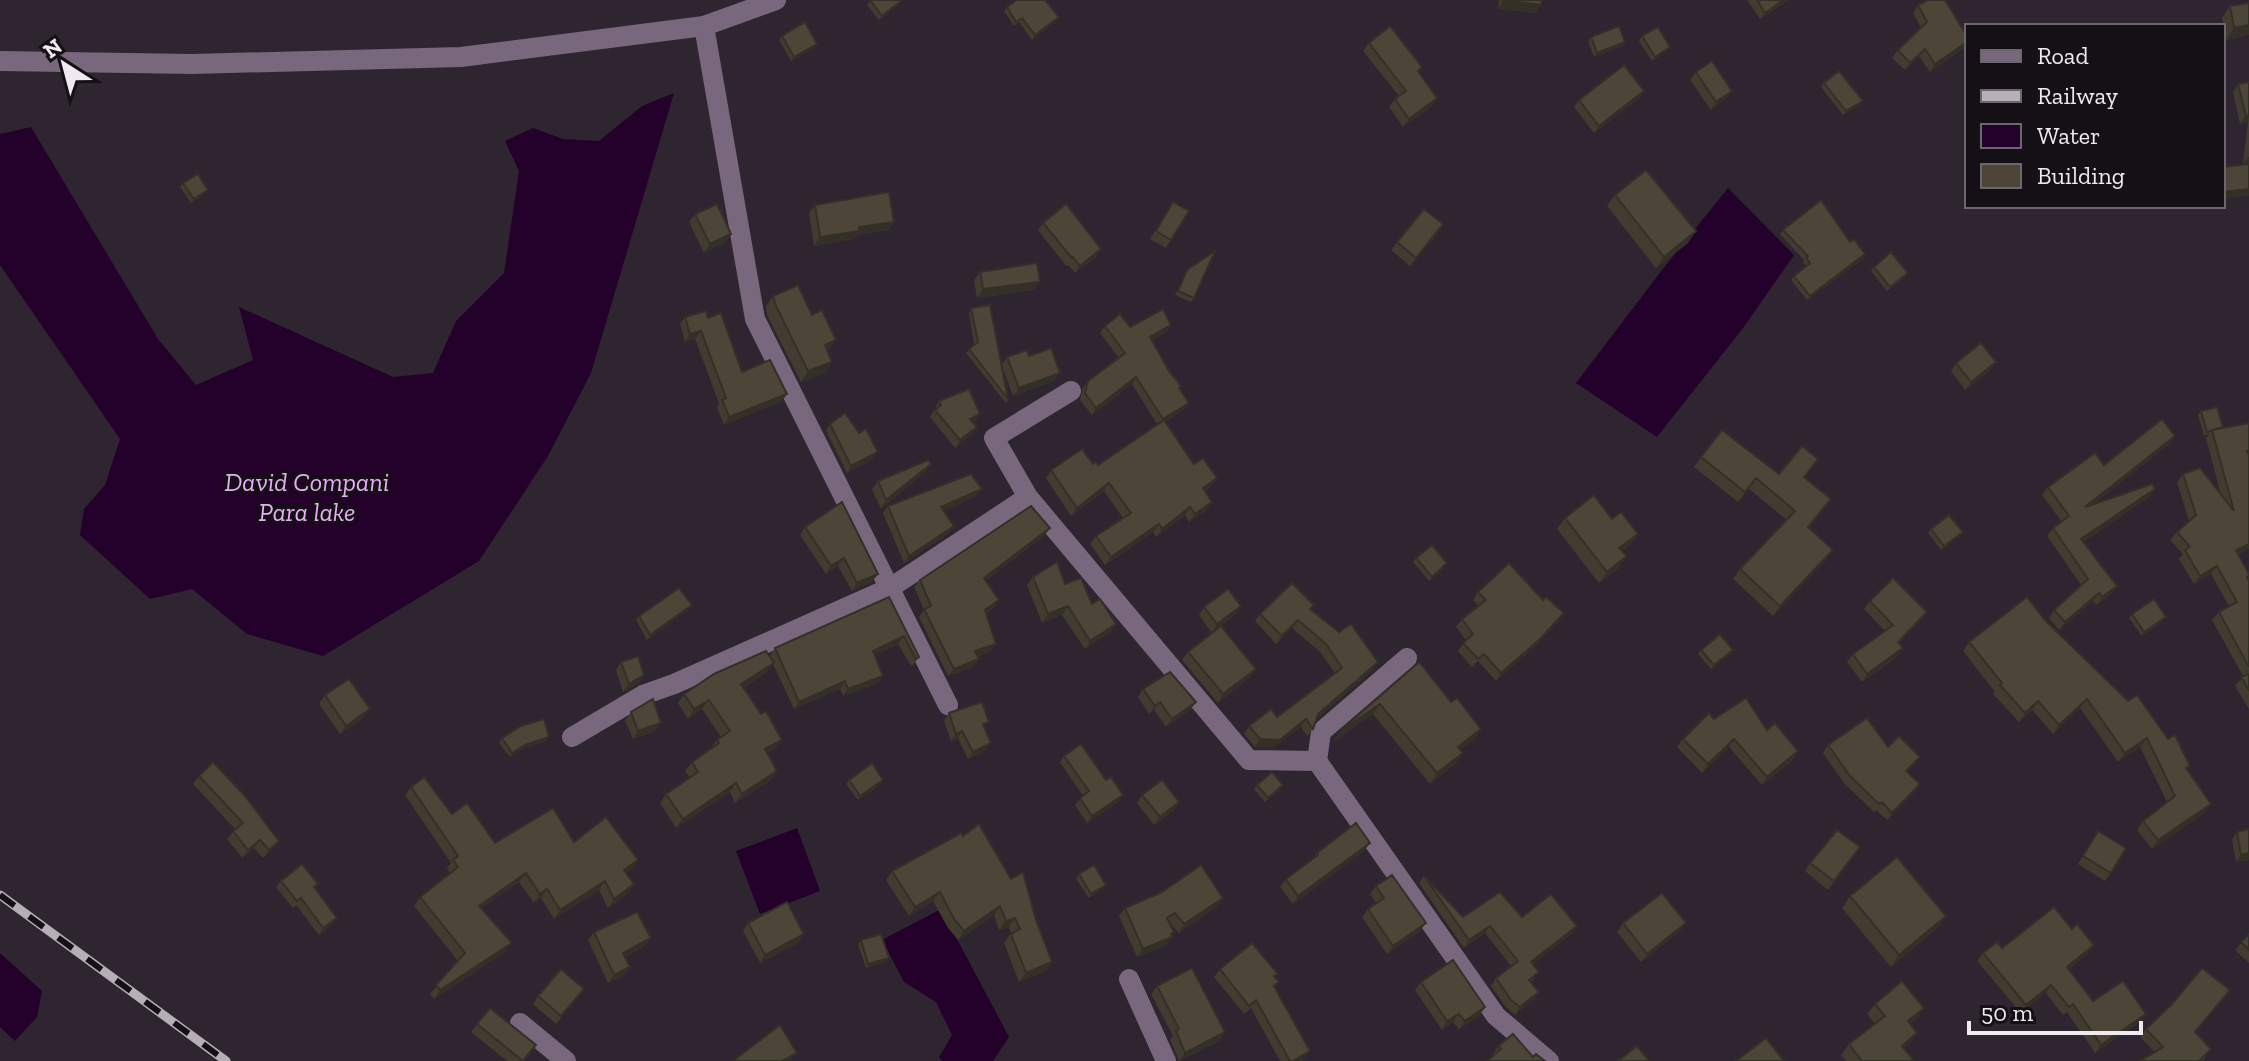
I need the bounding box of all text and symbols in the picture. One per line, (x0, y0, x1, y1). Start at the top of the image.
north arrow (24, 24, 104, 104)
legend (1965, 24, 2225, 208)
text: N (38, 32, 67, 64)
text: Road (2037, 41, 2089, 70)
text: Railway (2037, 81, 2119, 110)
text: Water (2037, 121, 2100, 150)
text: Building (2037, 161, 2125, 190)
water label: David Compani Para lake (225, 466, 389, 528)
scale bar (1969, 985, 2141, 1035)
text: 50 m (1981, 998, 2034, 1027)

